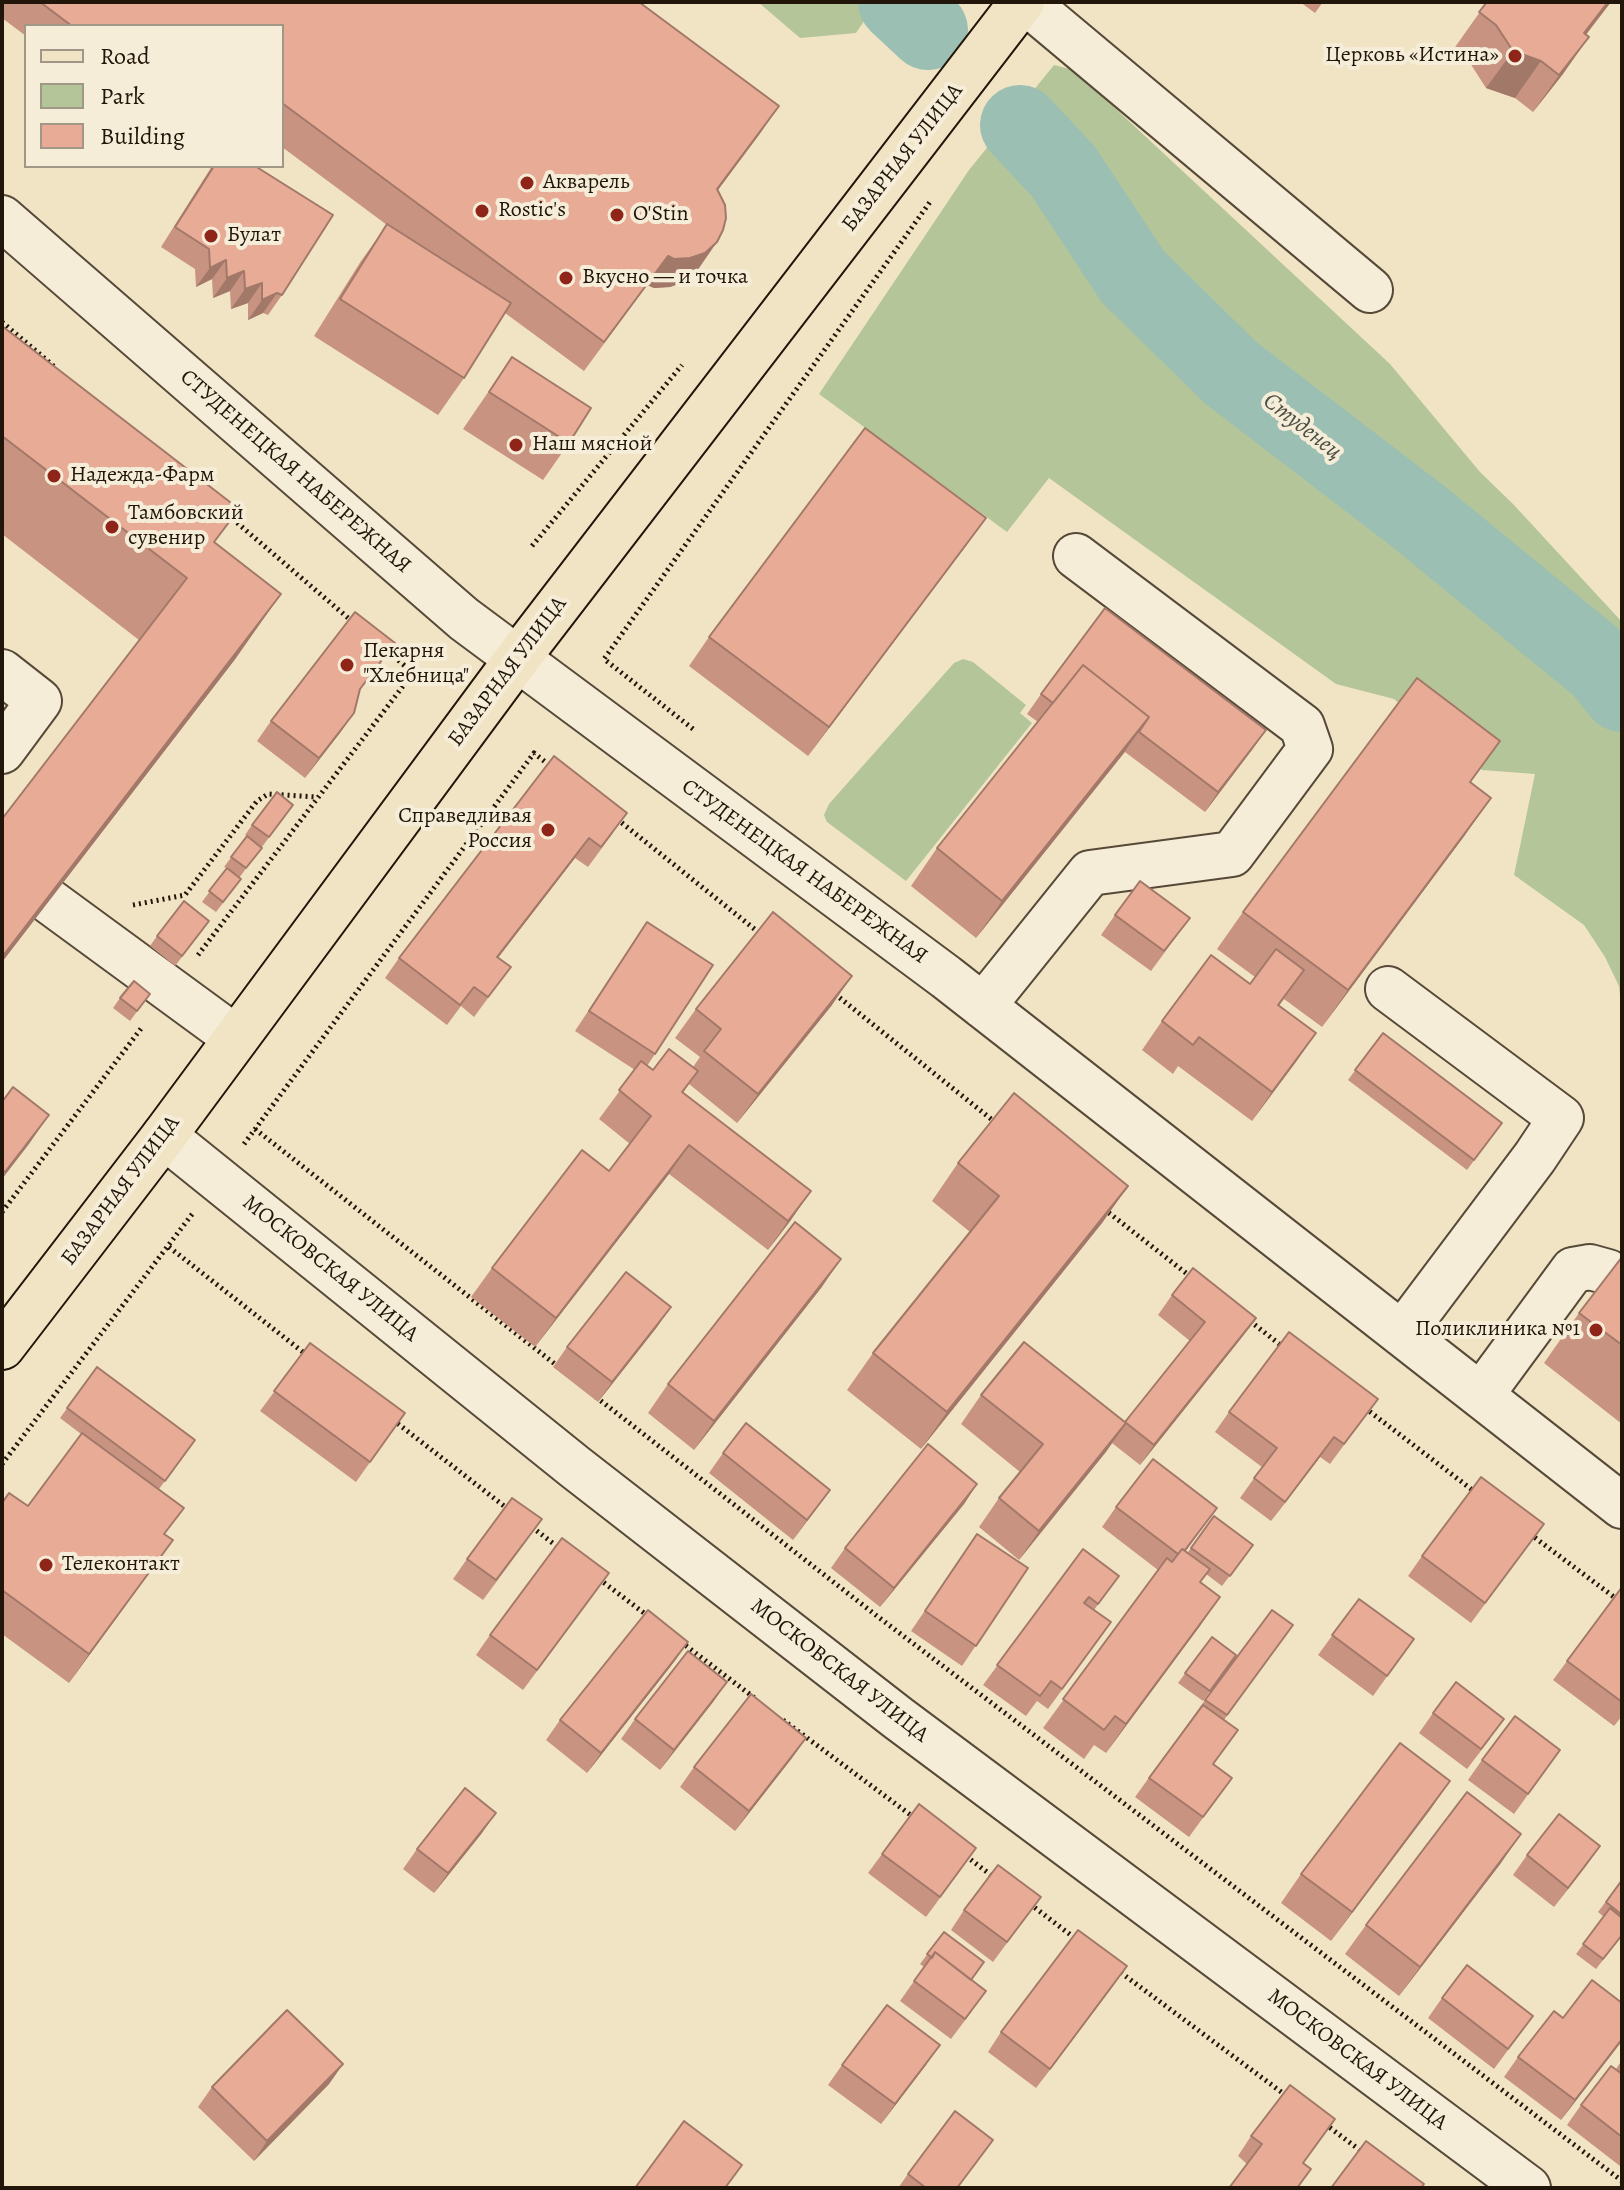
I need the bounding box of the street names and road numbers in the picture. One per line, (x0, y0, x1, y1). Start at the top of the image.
street label: БАЗАРНАЯ УЛИЦА (837, 79, 969, 237)
street label: СТУДЕНЕЦКАЯ НАБЕРЕЖНАЯ (174, 364, 416, 580)
street label: БАЗАРНАЯ УЛИЦА (443, 592, 573, 752)
street label: СТУДЕНЕЦКАЯ НАБЕРЕЖНАЯ (676, 774, 932, 970)
street label: БАЗАРНАЯ УЛИЦА (56, 1111, 186, 1271)
street label: МОСКОВСКАЯ УЛИЦА (237, 1190, 423, 1348)
street label: МОСКОВСКАЯ УЛИЦА (745, 1593, 933, 1749)
street label: МОСКОВСКАЯ УЛИЦА (1262, 1984, 1452, 2136)

